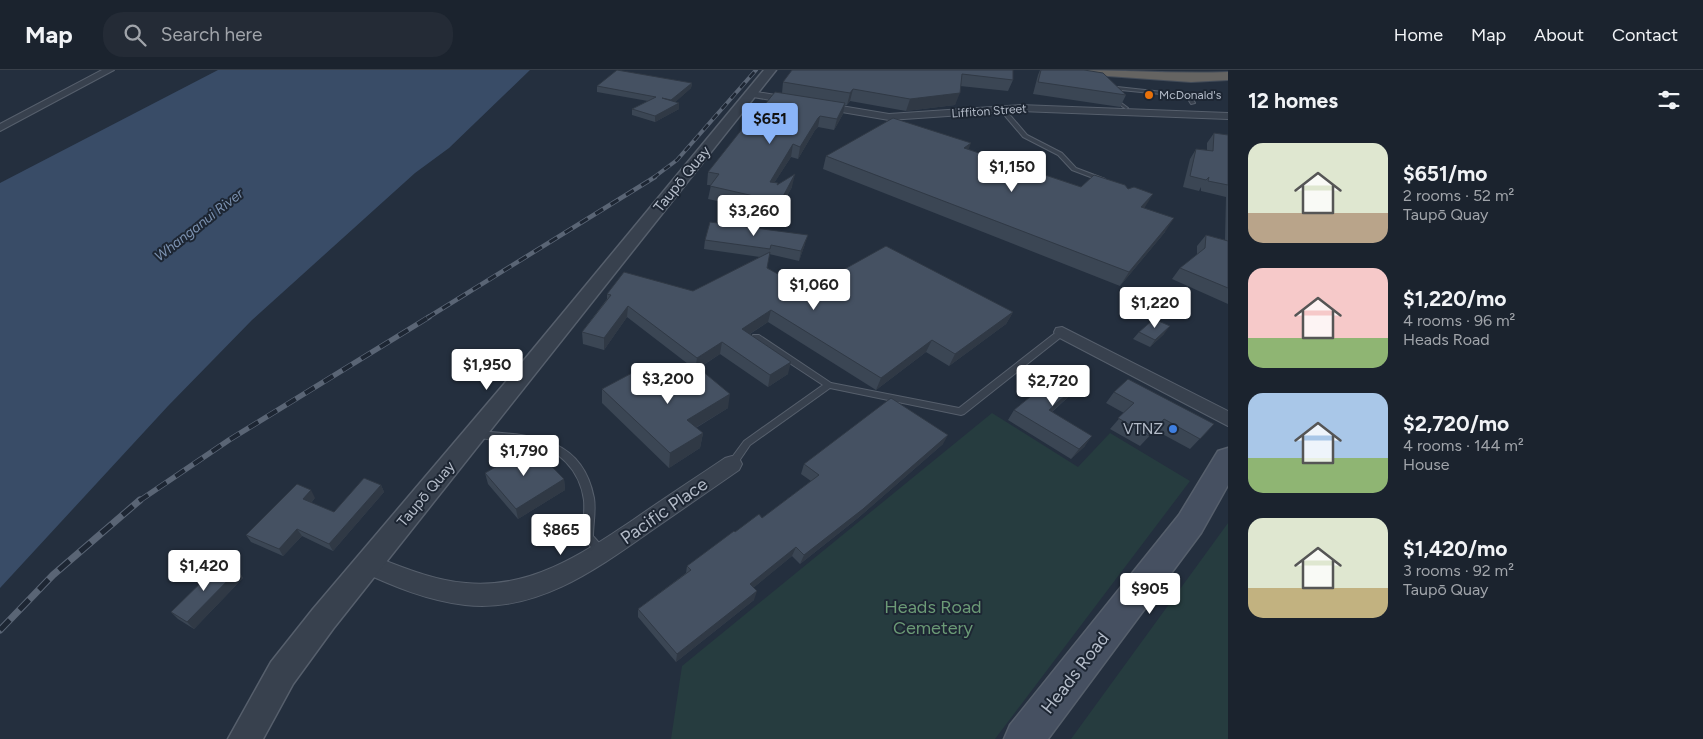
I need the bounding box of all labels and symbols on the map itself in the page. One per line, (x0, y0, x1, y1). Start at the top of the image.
place label: McDonald's (1159, 88, 1222, 102)
marker: McDonald's (1143, 89, 1155, 101)
street label: Liffiton Street (951, 101, 1028, 121)
pin: $651 (740, 102, 800, 145)
street label: Taupō Quay (650, 142, 714, 216)
pin: $1,150 (971, 150, 1053, 193)
water label: Whanganui River (151, 184, 248, 265)
pin: $3,260 (713, 194, 795, 237)
pin: $1,060 (773, 268, 855, 311)
pin: $1,220 (1114, 286, 1196, 329)
pin: $1,950 (446, 348, 528, 391)
pin: $3,200 (627, 362, 709, 405)
pin: $2,720 (1012, 364, 1094, 407)
place label: VTNZ (1123, 420, 1163, 438)
marker: VTNZ (1167, 423, 1179, 435)
pin: $1,790 (483, 434, 565, 477)
street label: Taupō Quay (393, 457, 459, 530)
street label: Pacific Place (616, 473, 712, 549)
pin: $865 (531, 514, 591, 556)
pin: $1,420 (163, 550, 245, 592)
pin: $905 (1120, 572, 1180, 615)
park label: Heads Road Cemetery (884, 596, 982, 639)
street label: Heads Road (1036, 628, 1114, 718)

